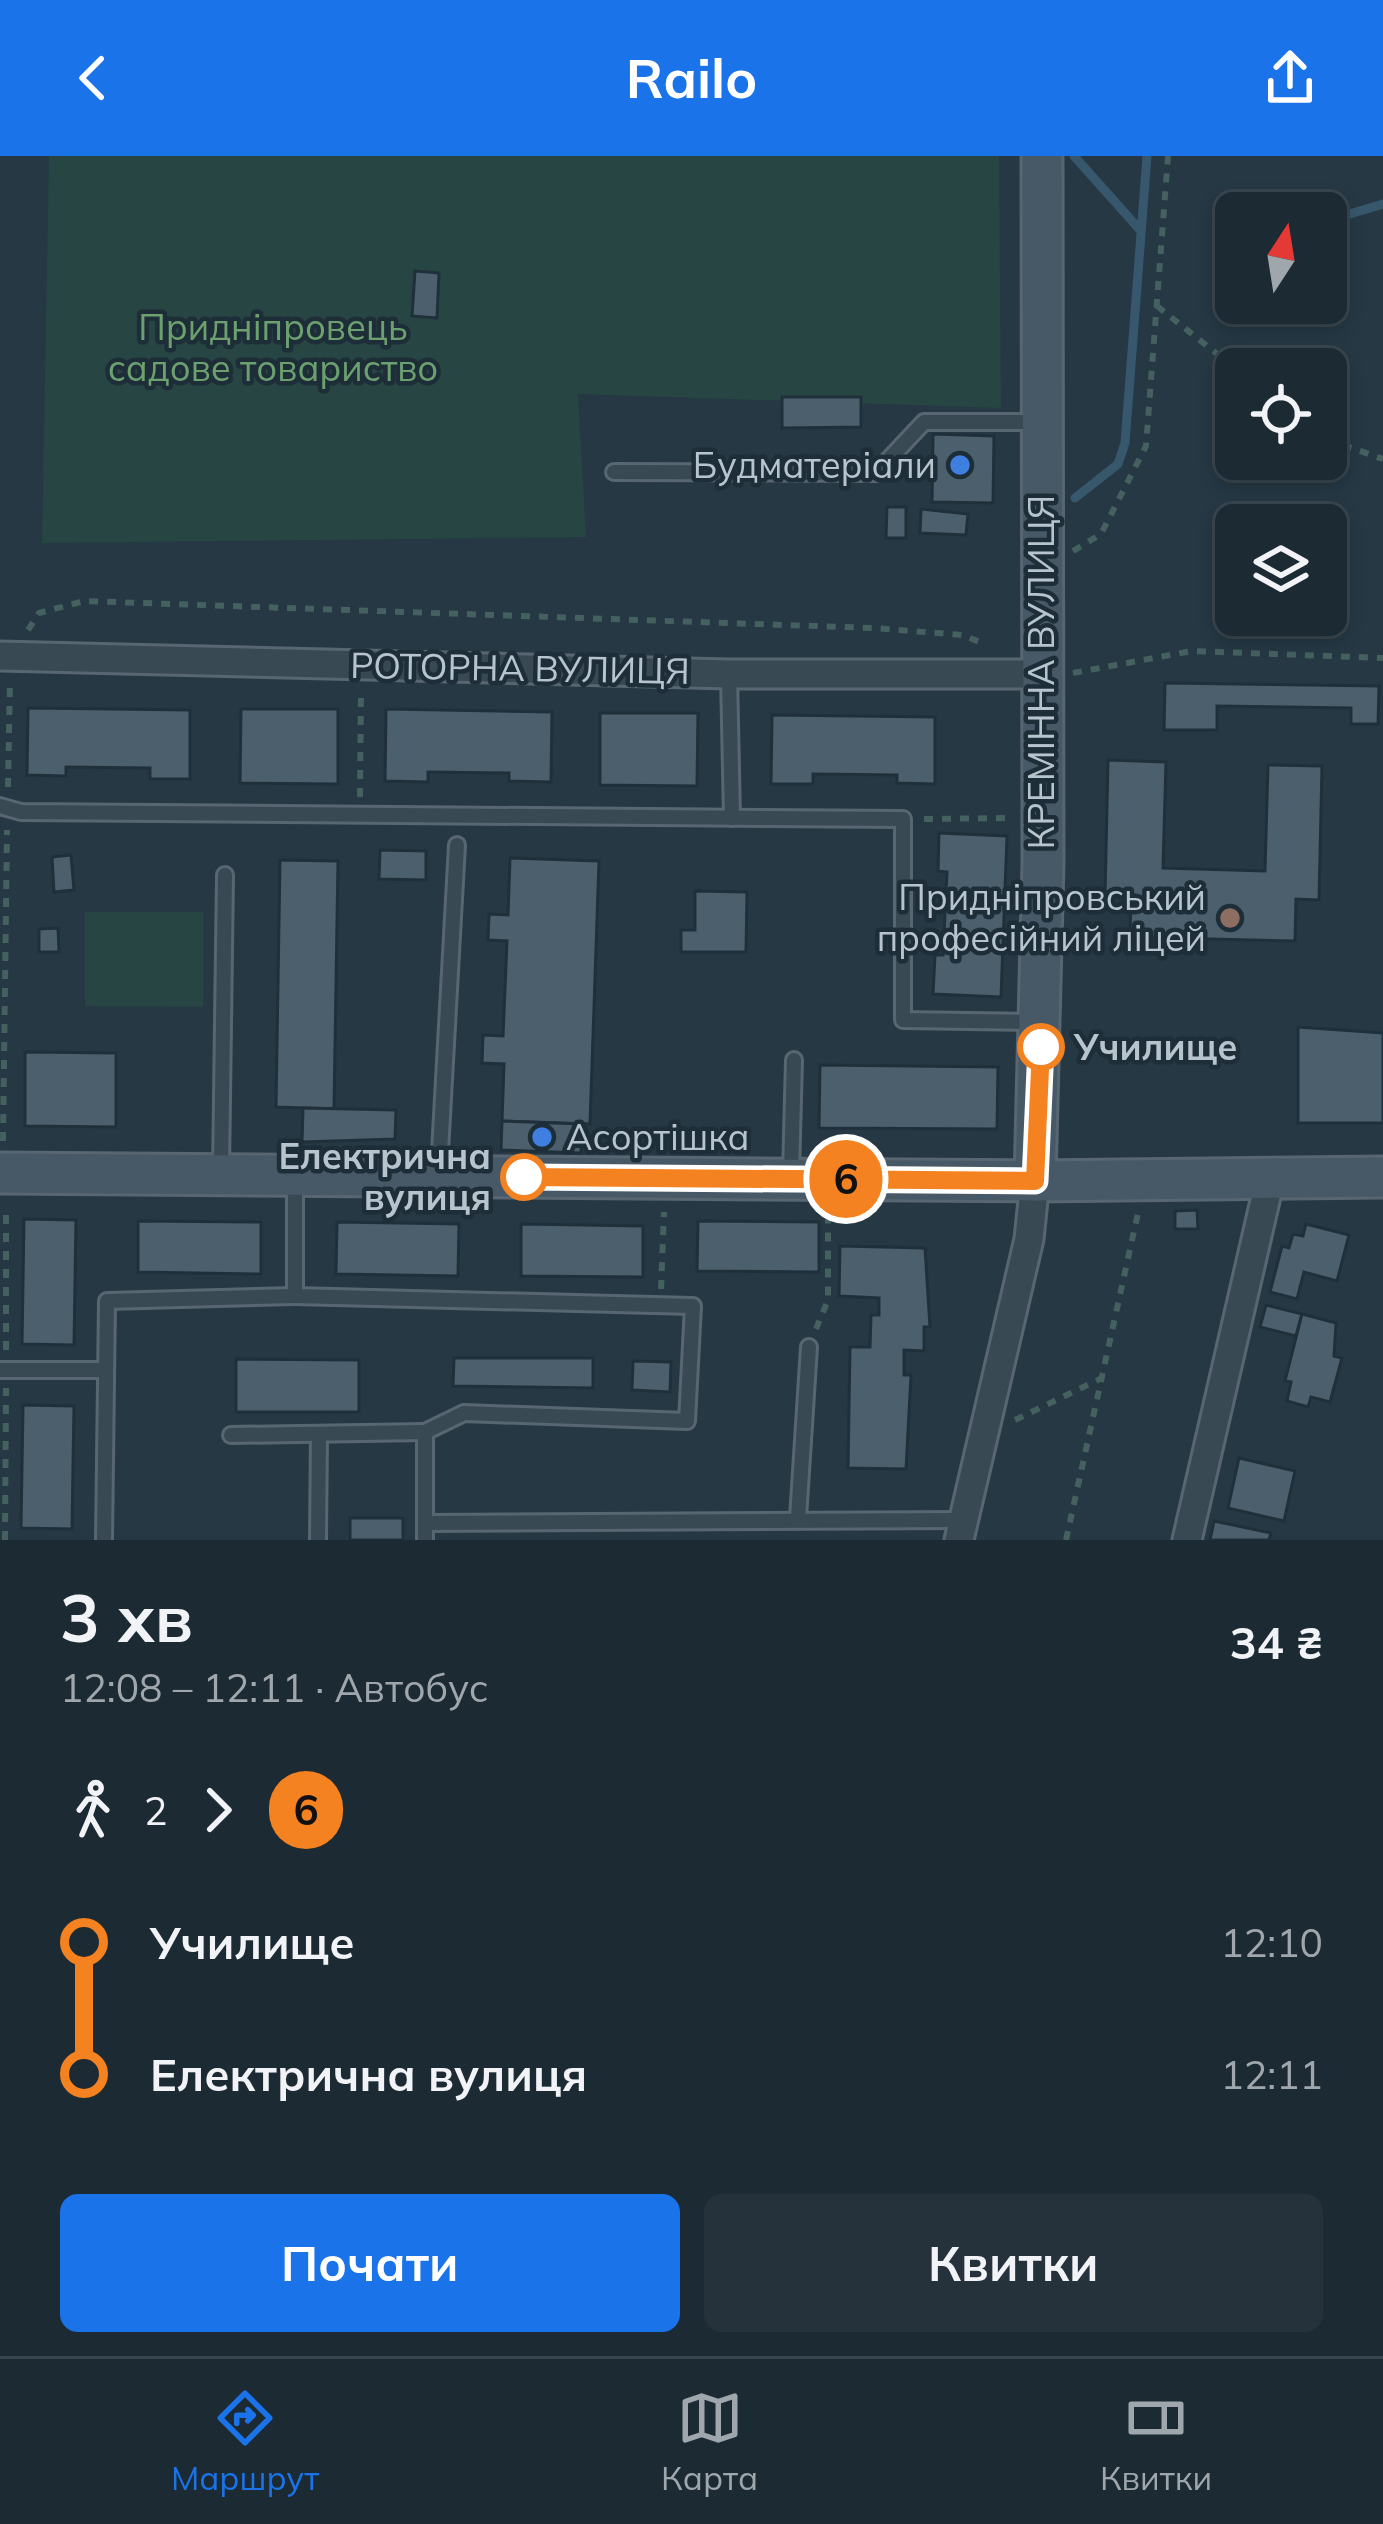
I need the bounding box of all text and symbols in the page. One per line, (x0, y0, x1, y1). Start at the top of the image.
text: Railo (626, 44, 757, 112)
icon: back (60, 45, 126, 111)
icon: share (1257, 45, 1323, 111)
north arrow (1215, 192, 1347, 324)
map controls (1215, 192, 1347, 636)
park label: Придніпровець садове товариство (108, 304, 438, 390)
button: locate (1215, 348, 1347, 480)
place label: Будматеріали (693, 442, 936, 487)
marker: Будматеріали (947, 452, 973, 478)
street label: КРЕМІННА ВУЛИЦЯ (1018, 495, 1063, 849)
button: layers (1215, 504, 1347, 636)
street label: РОТОРНА ВУЛИЦЯ (350, 642, 690, 693)
place label: Придніпровський професійний ліцей (877, 874, 1206, 960)
marker: Придніпровський професійний ліцей (1217, 905, 1243, 931)
place label: Училище (1073, 1024, 1238, 1069)
marker: Училище (1019, 1025, 1063, 1069)
place label: Асортішка (566, 1114, 750, 1159)
marker: Асортішка (529, 1124, 555, 1150)
place label: Електрична вулиця (278, 1133, 491, 1219)
line badge: 6 (807, 1140, 885, 1218)
text: 6 (833, 1152, 859, 1205)
marker: Електрична вулиця (502, 1155, 546, 1199)
text: 3 хв (60, 1576, 193, 1659)
text: 34 ₴ (1230, 1614, 1323, 1670)
text: 12:08 – 12:11 · Автобус (60, 1663, 489, 1712)
icon: walk (60, 1777, 126, 1843)
icon: forward (185, 1777, 251, 1843)
text: 6 (293, 1783, 319, 1836)
text: 2 (144, 1786, 167, 1835)
text: Училище (150, 1914, 354, 1970)
text: 12:10 (1221, 1918, 1323, 1967)
text: Електрична вулиця (150, 2046, 587, 2102)
text: 12:11 (1221, 2050, 1323, 2099)
button: Почати (60, 2194, 680, 2332)
button: Квитки (704, 2194, 1323, 2332)
tab: Маршрут (171, 2385, 319, 2498)
tab: Карта (661, 2385, 758, 2498)
tab: Квитки (1100, 2385, 1212, 2498)

